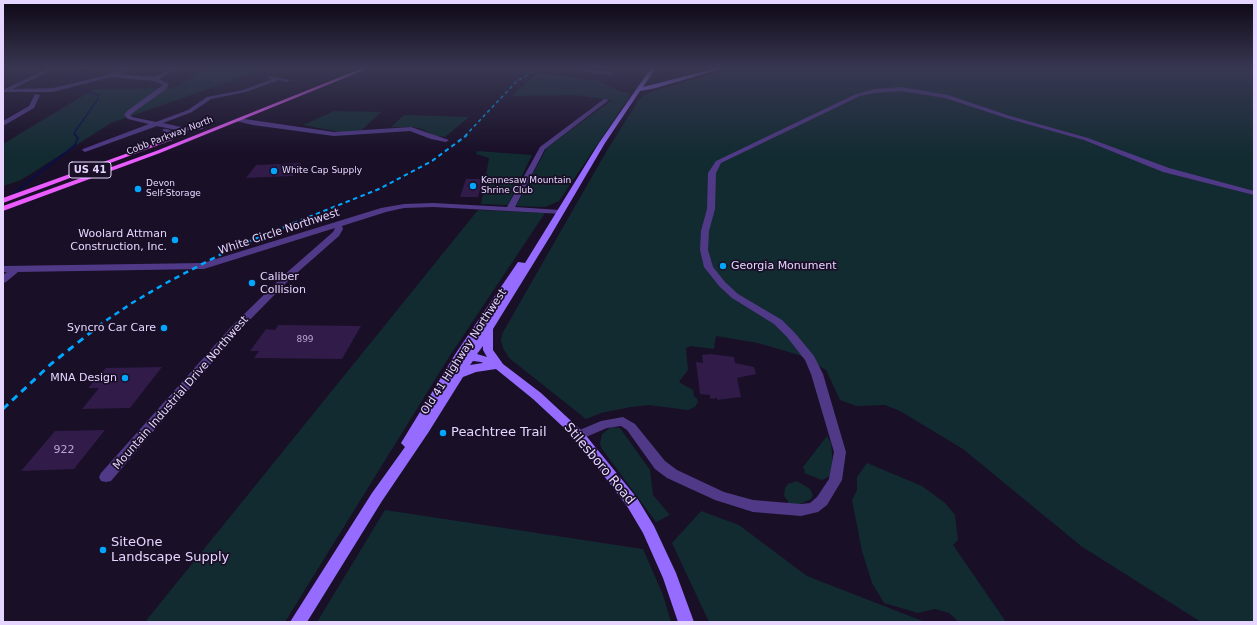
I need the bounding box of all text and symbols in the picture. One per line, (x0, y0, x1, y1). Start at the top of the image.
street label: Cobb Parkway North (125, 115, 215, 157)
road number: US 41 (69, 162, 111, 178)
marker: White Cap Supply (269, 166, 279, 176)
place label: White Cap Supply (282, 166, 362, 176)
place label: Kennesaw Mountain Shrine Club (481, 176, 571, 197)
place label: Devon Self-Storage (146, 179, 201, 200)
marker: Kennesaw Mountain Shrine Club (468, 181, 478, 191)
marker: Devon Self-Storage (133, 184, 143, 194)
street label: White Circle Northwest (217, 206, 341, 258)
place label: Woolard Attman Construction, Inc. (70, 227, 167, 253)
marker: Woolard Attman Construction, Inc. (170, 235, 180, 245)
place label: Georgia Monument (731, 259, 837, 273)
marker: Georgia Monument (718, 261, 728, 271)
place label: Caliber Collision (260, 270, 306, 296)
marker: Caliber Collision (247, 278, 257, 288)
street label: Old 41 Highway Northwest (418, 287, 510, 417)
street label: Mountain Industrial Drive Northwest (111, 313, 251, 473)
place label: Syncro Car Care (67, 321, 156, 335)
marker: Syncro Car Care (159, 323, 169, 333)
house number: 899 (296, 335, 314, 345)
place label: MNA Design (50, 371, 117, 385)
marker: MNA Design (120, 373, 130, 383)
street label: Stilesboro Road (560, 420, 638, 508)
place label: Peachtree Trail (451, 425, 547, 441)
marker: Peachtree Trail (438, 428, 448, 438)
house number: 922 (54, 443, 74, 457)
place label: SiteOne Landscape Supply (111, 535, 229, 566)
marker: SiteOne Landscape Supply (98, 545, 108, 555)

